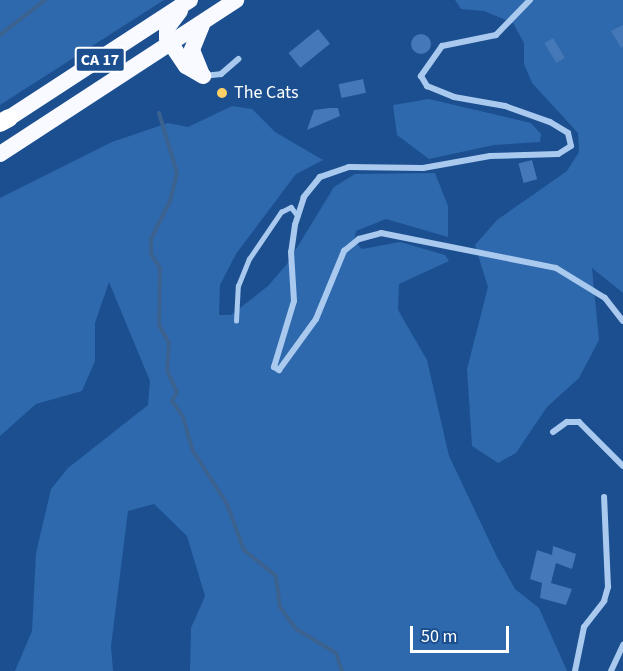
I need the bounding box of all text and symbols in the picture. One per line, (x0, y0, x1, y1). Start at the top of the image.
road number: CA 17 (74, 47, 126, 73)
place label: The Cats (234, 82, 299, 104)
marker: The Cats (215, 86, 229, 100)
scale bar (413, 614, 512, 652)
text: 50 m (421, 624, 457, 649)

